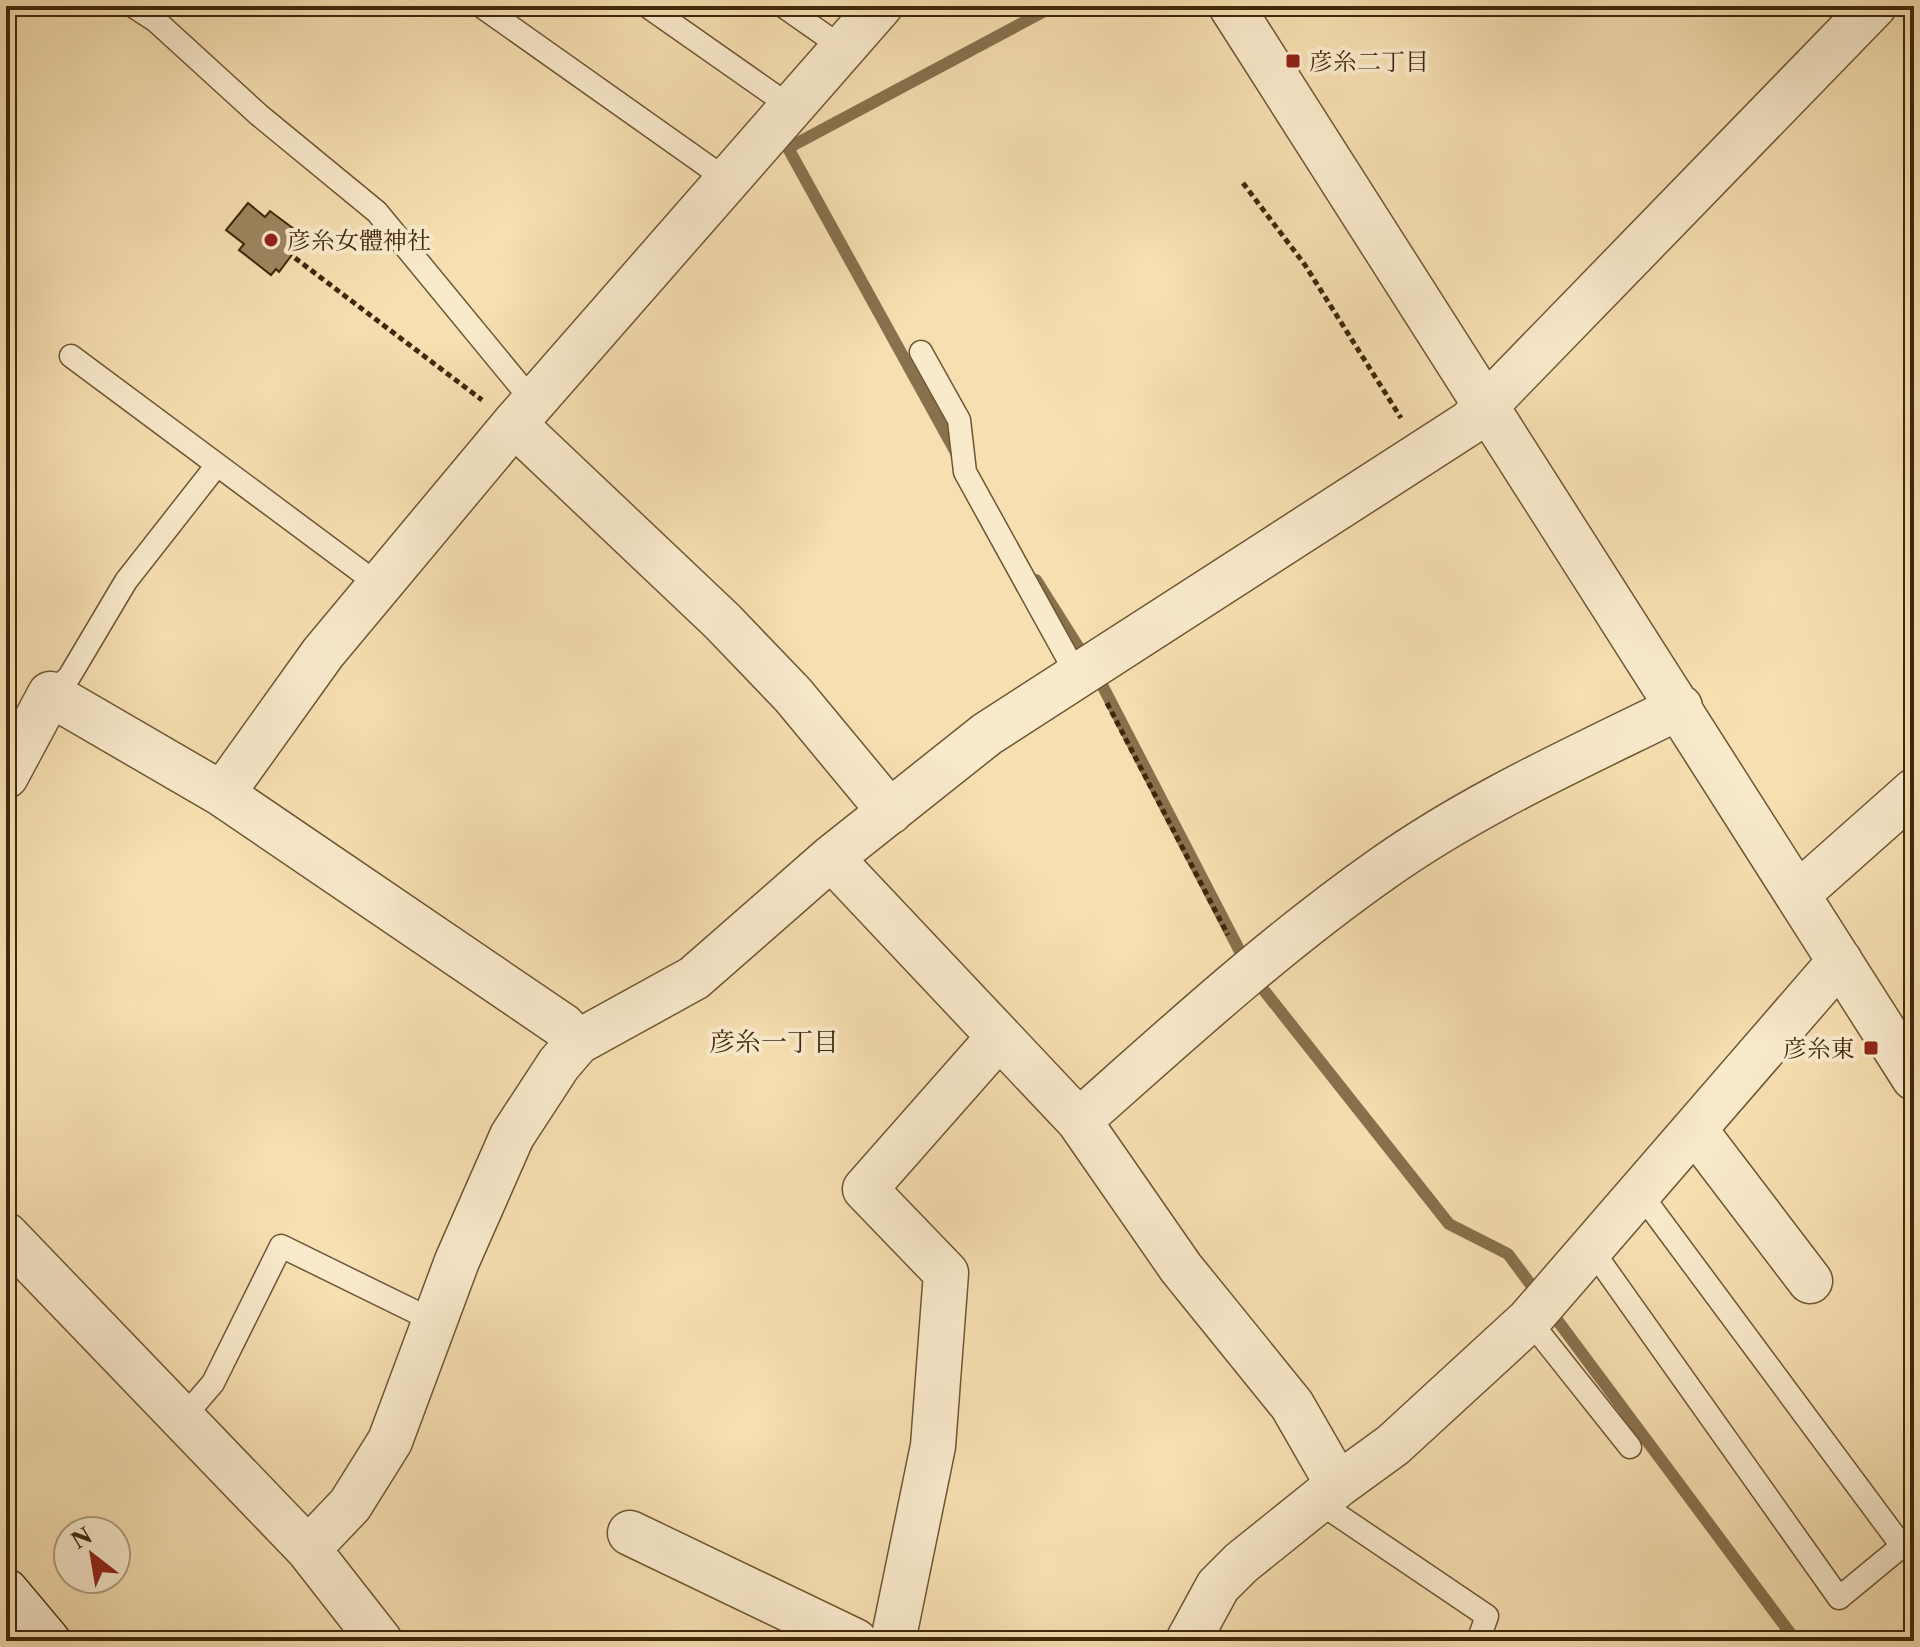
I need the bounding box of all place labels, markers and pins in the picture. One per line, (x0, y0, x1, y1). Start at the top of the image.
place label: 彦糸二丁目 (1309, 47, 1429, 76)
marker: 彦糸二丁目 (1284, 52, 1302, 70)
place label: 彦糸女體神社 (287, 226, 431, 255)
marker: 彦糸女體神社 (262, 231, 280, 249)
place label: 彦糸東 (1783, 1034, 1855, 1063)
marker: 彦糸東 (1862, 1039, 1880, 1057)

